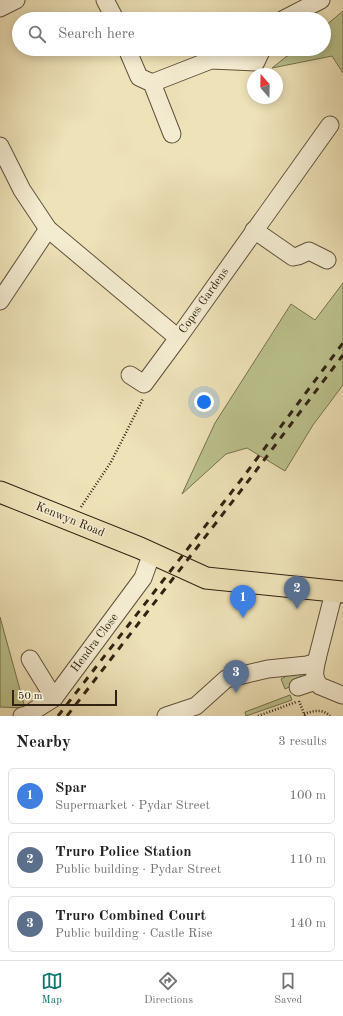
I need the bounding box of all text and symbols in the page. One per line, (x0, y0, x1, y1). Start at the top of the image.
search box (12, 12, 331, 56)
icon: search (26, 23, 48, 45)
text: Search here (58, 27, 135, 42)
north arrow (247, 68, 283, 104)
street label: Copes Gardens (177, 266, 231, 336)
your location (194, 392, 214, 412)
street label: Kenwyn Road (34, 501, 106, 539)
pin: 2 (284, 576, 310, 609)
pin: 1 (230, 585, 256, 618)
street label: Hendra Close (69, 611, 121, 675)
pin: 3 (223, 660, 249, 693)
scale bar (12, 688, 117, 707)
text: 50 m (18, 691, 43, 702)
text: Nearby (16, 734, 71, 751)
text: 3 results (278, 735, 327, 748)
text: Spar (55, 781, 87, 796)
text: 1 (26, 789, 34, 802)
text: 100 m (289, 789, 326, 802)
text: Supermarket · Pydar Street (55, 799, 210, 812)
text: Truro Police Station (55, 845, 192, 860)
text: 2 (26, 853, 34, 866)
text: 110 m (289, 853, 326, 866)
text: Public building · Pydar Street (55, 863, 221, 876)
text: Truro Combined Court (55, 909, 206, 924)
text: 3 (26, 917, 34, 930)
text: 140 m (289, 917, 326, 930)
text: Public building · Castle Rise (55, 927, 213, 940)
tab: Map (41, 970, 63, 1008)
tab: Directions (144, 970, 193, 1008)
tab: Saved (274, 970, 302, 1008)

